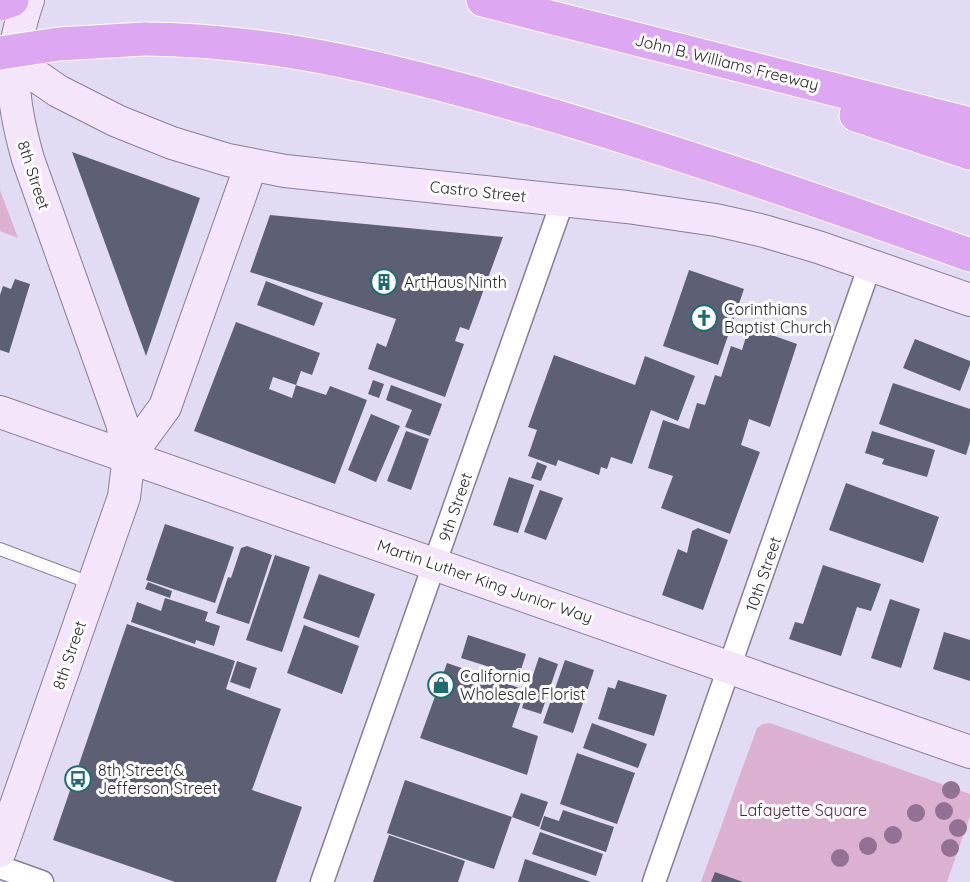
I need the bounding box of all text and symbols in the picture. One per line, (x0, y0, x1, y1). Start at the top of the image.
street label: John B. Williams Freeway (633, 29, 821, 95)
street label: 8th Street (13, 138, 55, 212)
street label: Castro Street (429, 176, 527, 206)
building icon: ArtHaus Ninth (369, 267, 399, 297)
place label: ArtHaus Ninth (404, 272, 507, 292)
place label: Corinthians Baptist Church (724, 299, 832, 337)
church icon: Corinthians Baptist Church (689, 303, 719, 333)
street label: 9th Street (434, 470, 476, 544)
street label: 10th Street (741, 534, 785, 614)
street label: Martin Luther King Junior Way (375, 535, 595, 627)
street label: 8th Street (48, 618, 90, 692)
place label: California Wholesale Florist (460, 666, 586, 704)
shop icon: California Wholesale Florist (426, 670, 456, 700)
place label: 8th Street & Jefferson Street (98, 760, 217, 798)
bus stop icon: 8th Street & Jefferson Street (63, 764, 93, 794)
park label: Lafayette Square (739, 800, 867, 820)

